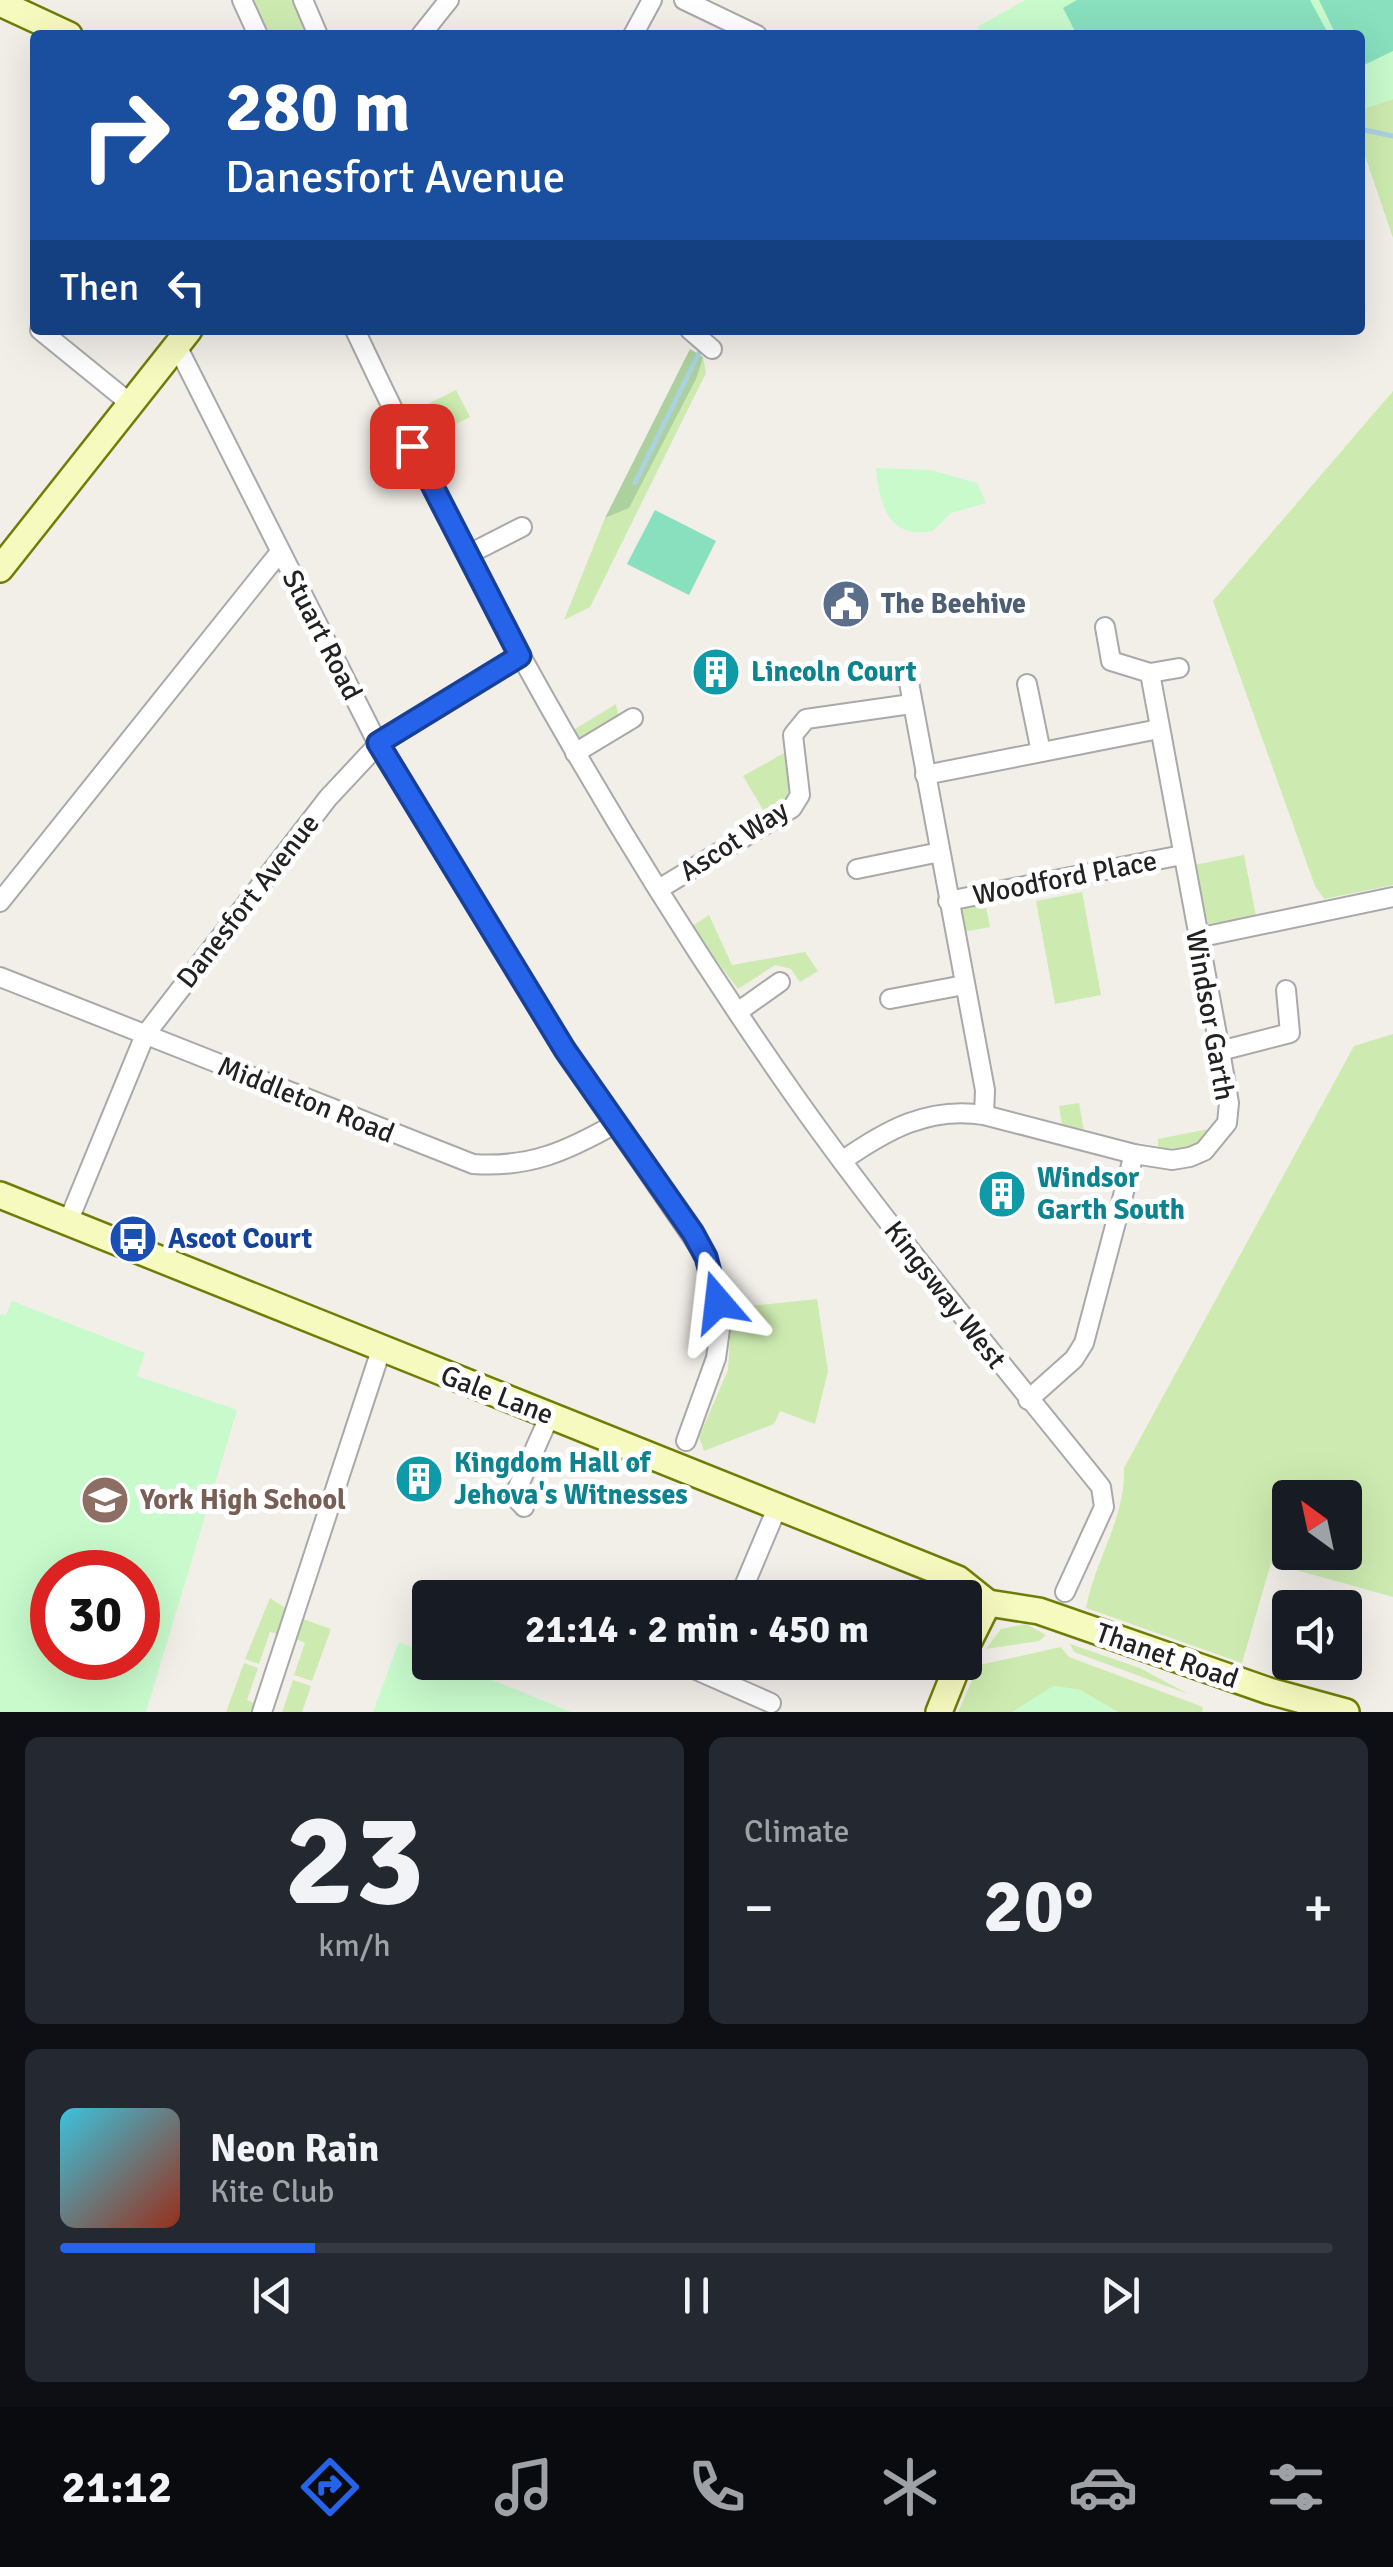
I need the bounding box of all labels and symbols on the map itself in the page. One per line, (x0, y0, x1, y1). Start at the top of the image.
pin (370, 404, 455, 489)
street label: Stuart Road (275, 564, 369, 706)
public building icon: The Beehive (820, 578, 872, 630)
place label: The Beehive (881, 587, 1026, 621)
building icon: Lincoln Court (690, 646, 742, 698)
place label: Lincoln Court (751, 655, 917, 689)
street label: Ascot Way (673, 793, 795, 889)
street label: Danesfort Avenue (169, 807, 327, 995)
street label: Woodford Place (970, 844, 1160, 912)
street label: Windsor Garth (1178, 927, 1242, 1103)
street label: Middleton Road (213, 1049, 399, 1151)
place label: Windsor Garth South (1037, 1161, 1185, 1227)
building icon: Windsor Garth South (976, 1168, 1028, 1220)
bus stop icon: Ascot Court (107, 1213, 159, 1265)
street label: Kingsway West (877, 1214, 1013, 1376)
place label: Ascot Court (168, 1222, 313, 1256)
position arrow (666, 1250, 770, 1354)
street label: Gale Lane (436, 1358, 558, 1432)
place label: Kingdom Hall of Jehova's Witnesses (454, 1446, 688, 1512)
building icon: Kingdom Hall of Jehova's Witnesses (393, 1453, 445, 1505)
school or university icon: York High School (79, 1474, 131, 1526)
north arrow (1272, 1480, 1362, 1570)
place label: York High School (139, 1483, 346, 1517)
speed limit sign: 30 (30, 1550, 160, 1680)
street label: Thanet Road (1091, 1616, 1243, 1696)

